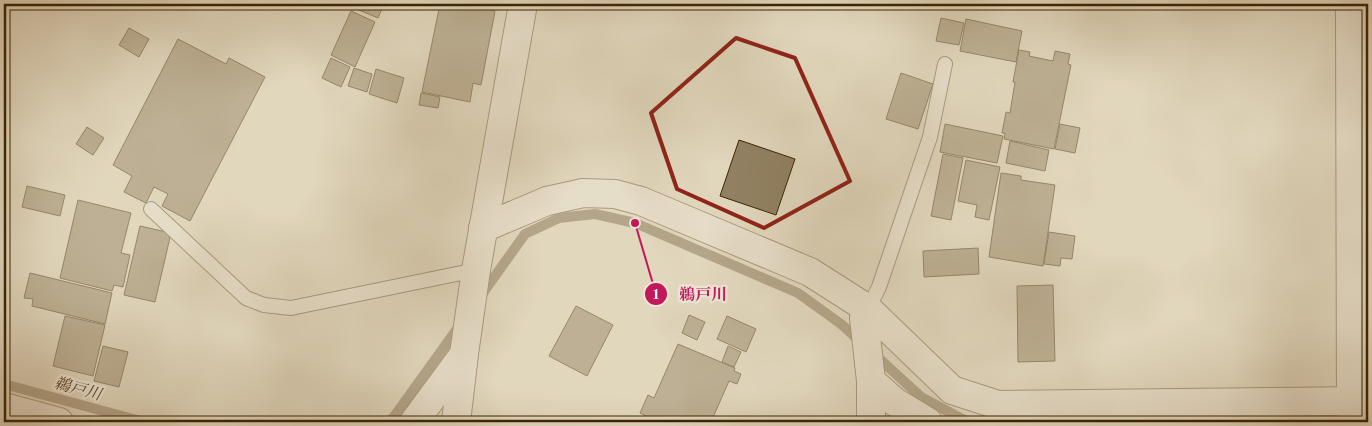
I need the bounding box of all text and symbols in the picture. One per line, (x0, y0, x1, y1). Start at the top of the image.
callout: 鵜戸川 (644, 278, 737, 309)
text: 鵜戸川 (679, 286, 727, 304)
text: 1 (652, 288, 660, 303)
water label: 鵜戸川 (52, 374, 105, 404)

